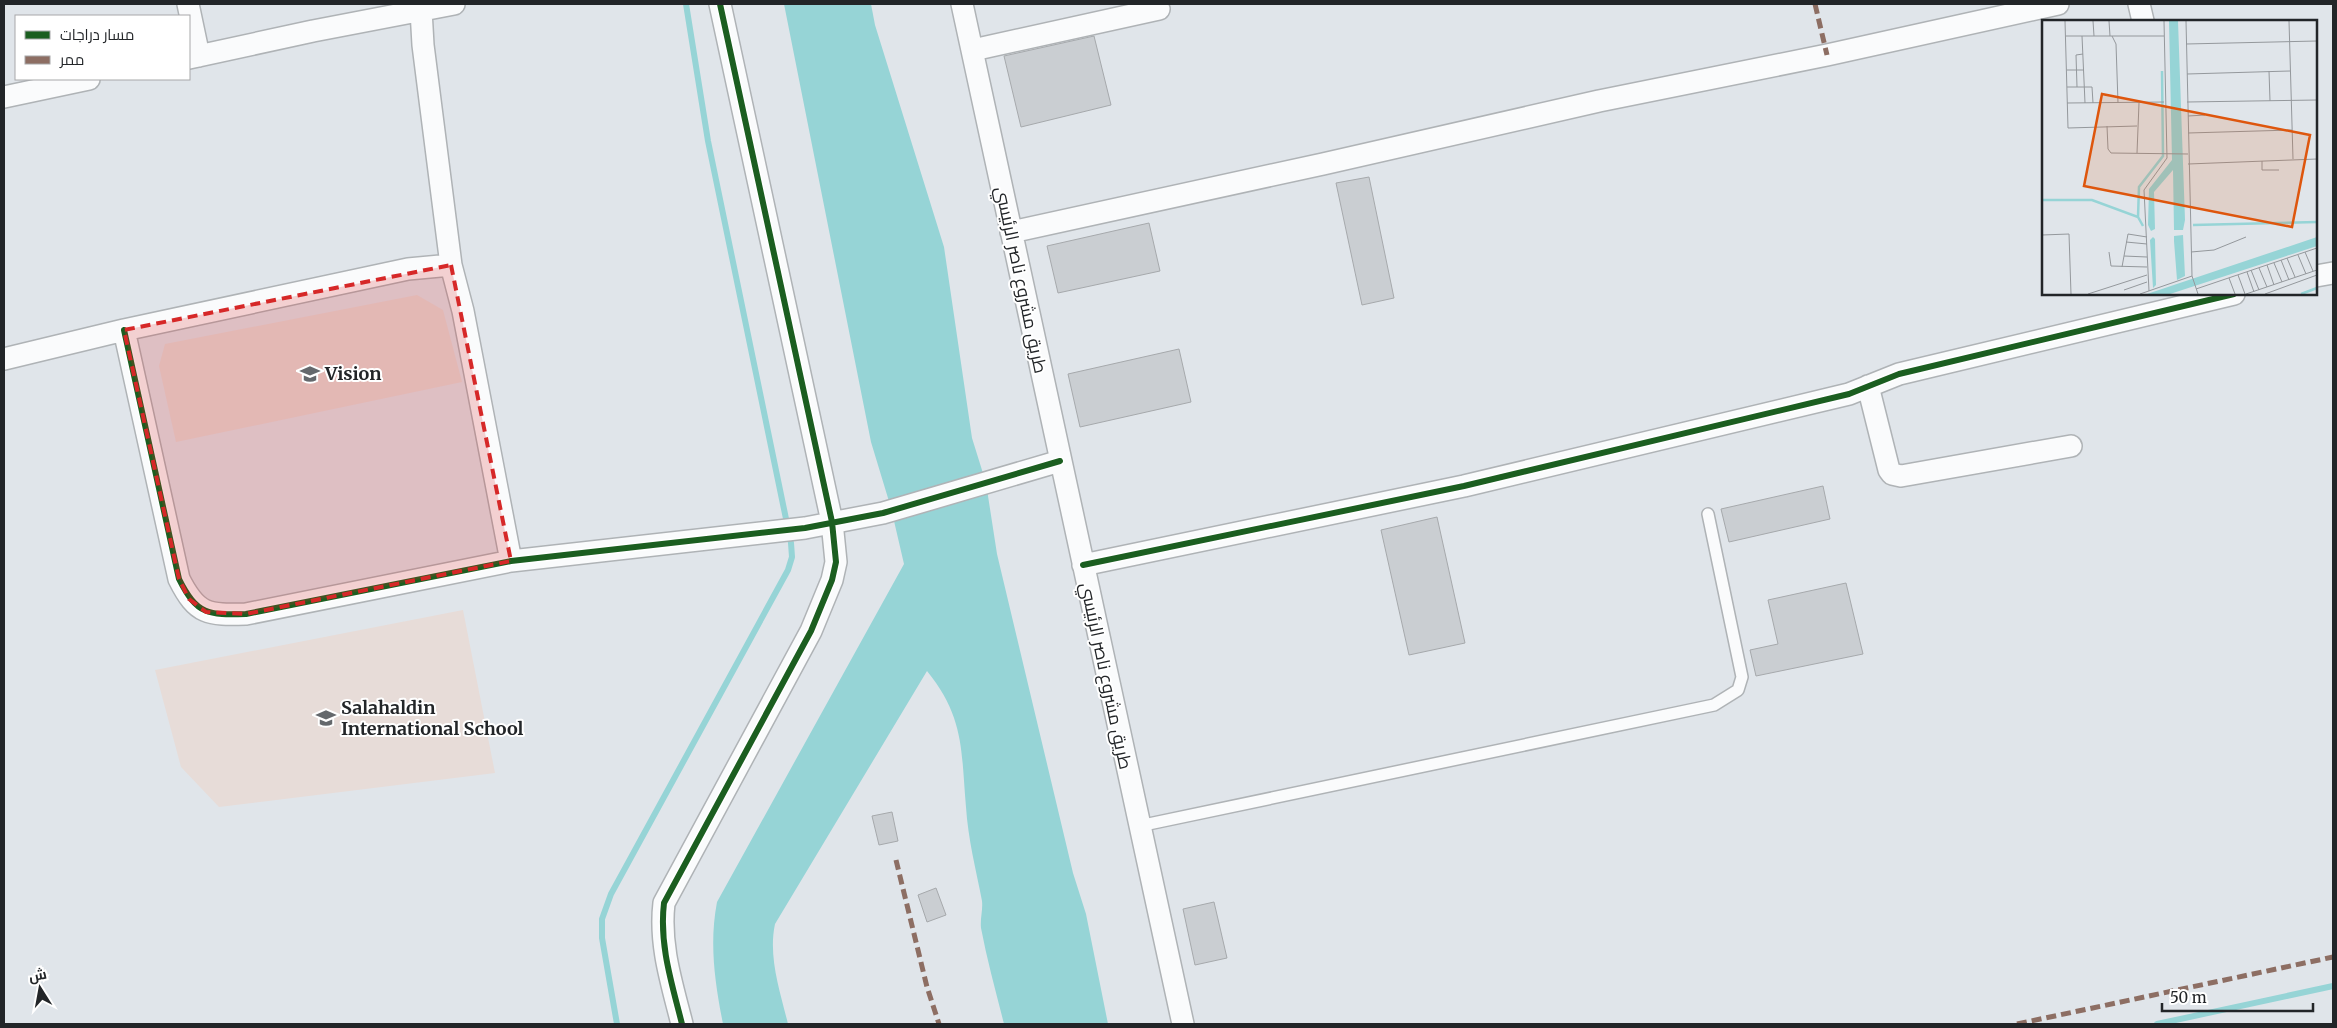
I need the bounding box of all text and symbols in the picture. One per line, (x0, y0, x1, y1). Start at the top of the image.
legend (15, 15, 190, 80)
inset map (2042, 20, 2317, 295)
text: مسار دراجات (60, 25, 134, 44)
text: ممر (59, 50, 84, 69)
street label: طريق مشروع ناصر الرئيسي (988, 184, 1053, 376)
place label: Vision (324, 362, 381, 385)
school or university icon: Vision (299, 363, 321, 385)
street label: طريق مشروع ناصر الرئيسي (1073, 580, 1138, 772)
place label: Salahaldin International School (341, 696, 524, 740)
school or university icon: Salahaldin International School (315, 707, 337, 729)
north arrow (15, 963, 65, 1013)
text: ش (27, 965, 48, 986)
scale bar (2162, 980, 2313, 1012)
text: 50 m (2170, 988, 2207, 1007)

